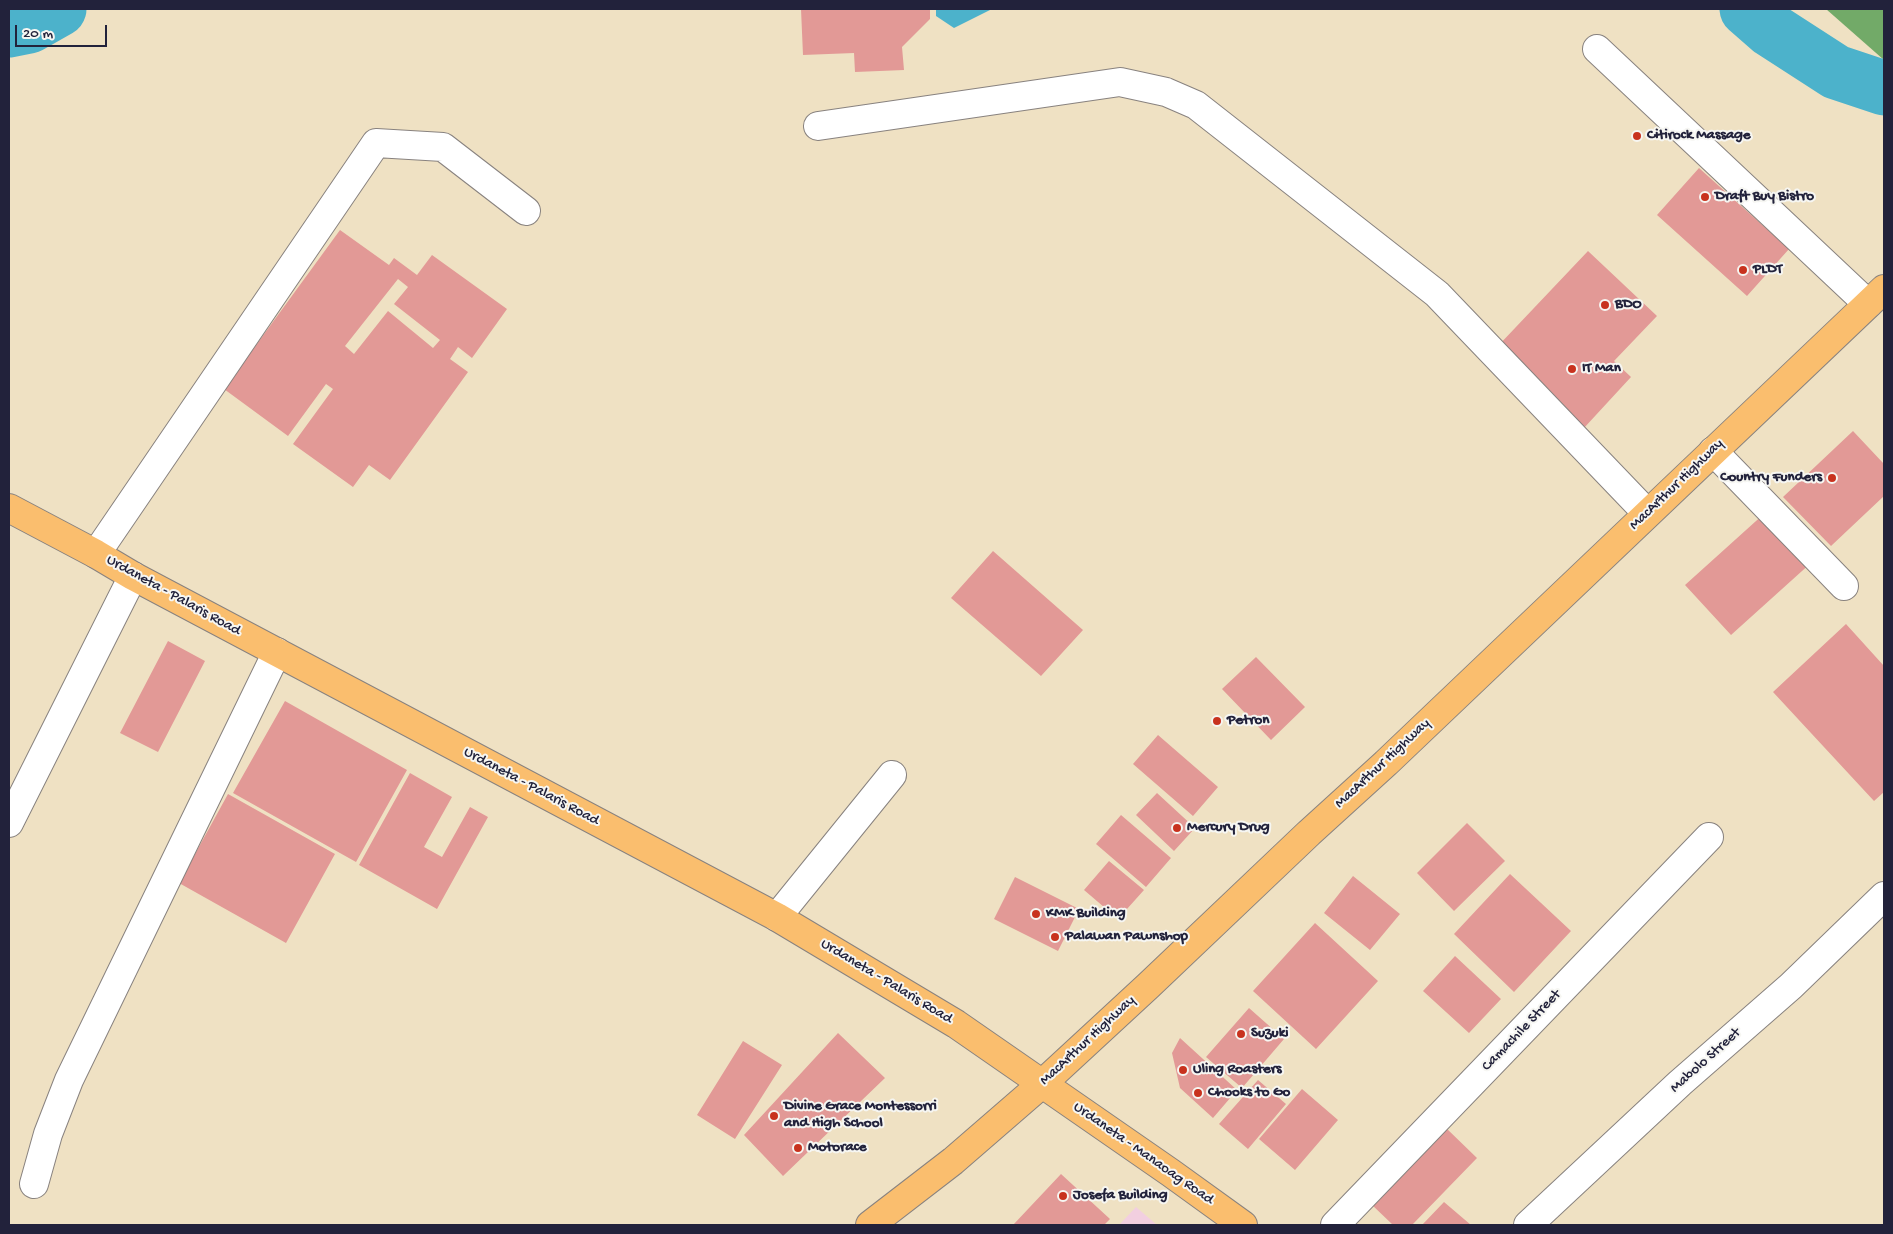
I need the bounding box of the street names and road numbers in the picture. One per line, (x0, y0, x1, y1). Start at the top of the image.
street label: MacArthur Highway (1626, 436, 1728, 534)
street label: Urdaneta - Palaris Road (103, 552, 243, 640)
street label: MacArthur Highway (1332, 715, 1434, 813)
street label: Urdaneta - Palaris Road (460, 744, 602, 830)
street label: Urdaneta - Palaris Road (817, 935, 955, 1029)
street label: Camachile Street (1479, 986, 1565, 1076)
street label: MacArthur Highway (1037, 992, 1139, 1090)
street label: Mabolo Street (1667, 1025, 1745, 1097)
street label: Urdaneta - Manaoag Road (1069, 1099, 1217, 1209)

